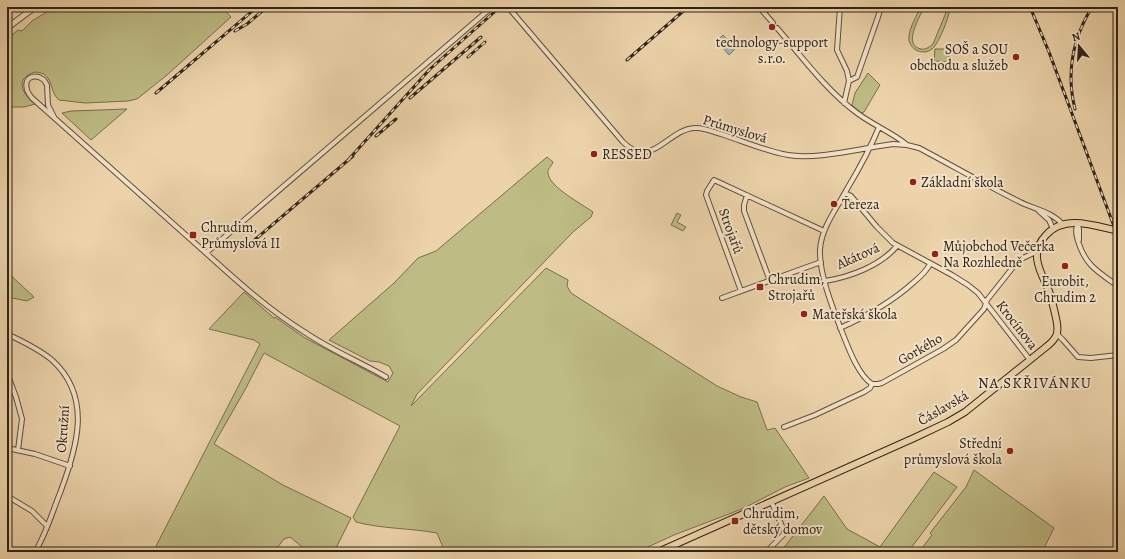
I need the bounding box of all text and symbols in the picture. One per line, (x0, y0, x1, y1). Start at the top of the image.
marker: technology-support s.r.o. (767, 22, 777, 32)
north arrow (1059, 26, 1099, 66)
text: N (1070, 29, 1082, 45)
place label: technology-support s.r.o. (716, 33, 829, 68)
place label: SOŠ a SOU obchodu a služeb (910, 40, 1008, 75)
marker: SOŠ a SOU obchodu a služeb (1011, 52, 1021, 62)
street label: Průmyslová (700, 110, 770, 148)
place label: RESSED (602, 145, 652, 164)
marker: RESSED (589, 149, 599, 159)
place label: Základní škola (921, 173, 1004, 192)
marker: Základní škola (908, 177, 918, 187)
place label: Tereza (842, 195, 880, 214)
marker: Tereza (829, 199, 839, 209)
street label: Strojařů (714, 206, 748, 257)
place label: Chrudim, Průmyslová II (201, 218, 280, 253)
marker: Chrudim, Průmyslová II (188, 230, 198, 240)
place label: Můjobchod Večerka Na Rozhledně (943, 237, 1055, 272)
street label: Akátová (833, 238, 883, 274)
marker: Můjobchod Večerka Na Rozhledně (930, 249, 940, 259)
marker: Eurobit, Chrudim 2 (1060, 261, 1070, 271)
place label: Chrudim, Strojařů (768, 270, 824, 305)
place label: Eurobit, Chrudim 2 (1034, 272, 1096, 307)
marker: Chrudim, Strojařů (755, 282, 765, 292)
street label: Krocínova (992, 296, 1043, 354)
place label: Mateřská škola (812, 305, 898, 324)
marker: Mateřská škola (799, 309, 809, 319)
street label: Gorkého (894, 329, 946, 369)
district label: NA SKŘIVÁNKU (978, 373, 1092, 393)
street label: Čáslavská (914, 386, 972, 430)
street label: Okružní (52, 405, 74, 453)
place label: Střední průmyslová škola (904, 434, 1002, 469)
marker: Střední průmyslová škola (1005, 446, 1015, 456)
place label: Chrudim, dětský domov (743, 504, 823, 539)
marker: Chrudim, dětský domov (730, 516, 740, 526)

